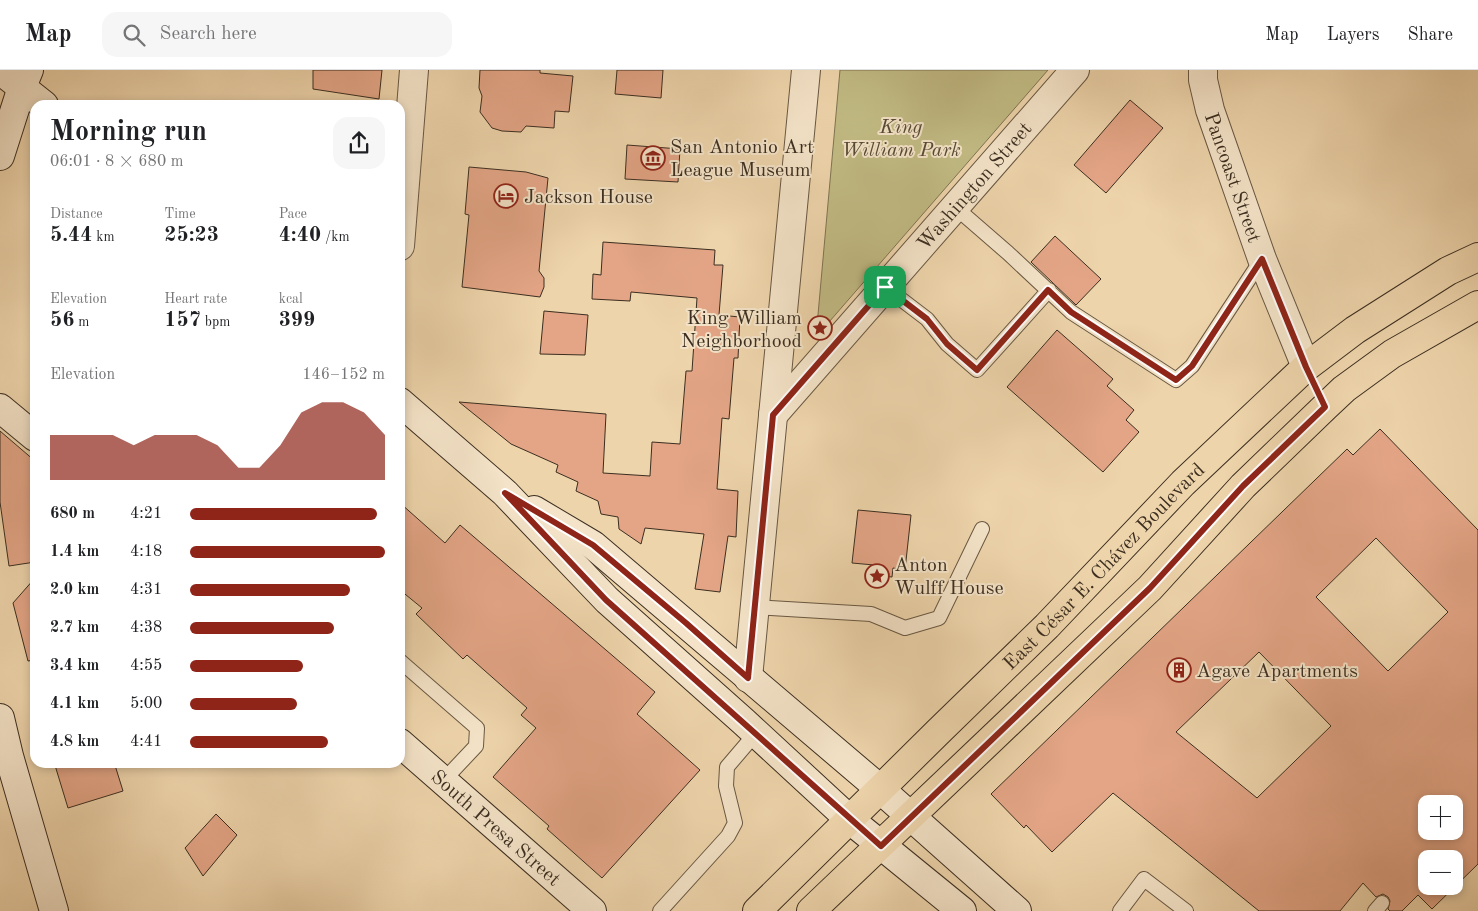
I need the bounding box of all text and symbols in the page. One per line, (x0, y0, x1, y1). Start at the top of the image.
search box (102, 12, 452, 57)
icon: search (120, 21, 148, 49)
text: Map (25, 23, 72, 47)
text: Search here (160, 25, 257, 44)
text: Map (1265, 26, 1299, 44)
text: Layers (1327, 26, 1379, 44)
text: Share (1407, 26, 1453, 44)
street label: Pancoast Street (1200, 110, 1263, 246)
button: share (333, 117, 385, 169)
park label: King William Park (841, 118, 961, 161)
text: Morning run (50, 119, 207, 147)
street label: Washington Street (914, 119, 1036, 255)
place label: San Antonio Art League Museum (670, 138, 814, 181)
museum icon: San Antonio Art League Museum (640, 145, 666, 171)
text: 06:01 · 8 × 680 m (50, 154, 183, 170)
hotel icon: Jackson House (493, 183, 519, 209)
place label: Jackson House (524, 188, 653, 208)
text: Distance (50, 207, 103, 221)
text: Time (164, 207, 196, 221)
text: Pace (279, 207, 307, 221)
text: 5.44 (50, 225, 92, 246)
text: 25:23 (164, 225, 219, 246)
text: 4:40 (279, 225, 321, 246)
text: km (92, 230, 115, 244)
text: /km (321, 230, 350, 244)
pin (864, 266, 906, 308)
icon: arrive (871, 273, 899, 301)
text: Elevation (50, 292, 107, 306)
text: Heart rate (164, 292, 227, 306)
text: kcal (279, 292, 303, 306)
place label: King William Neighborhood (681, 309, 802, 352)
text: 56 (50, 310, 74, 331)
text: 157 (164, 310, 201, 331)
text: 399 (279, 310, 315, 331)
text: m (74, 315, 89, 329)
text: bpm (201, 315, 230, 329)
place icon: King William Neighborhood (807, 315, 833, 341)
text: Elevation (50, 367, 115, 383)
text: 146–152 m (302, 367, 385, 383)
street label: East César E. Chávez Boulevard (1000, 460, 1209, 675)
text: 680 m (50, 506, 95, 522)
text: 4:21 (130, 506, 162, 522)
text: 1.4 km (50, 544, 99, 560)
text: 4:18 (130, 544, 162, 560)
place label: Anton Wulff House (894, 556, 1004, 599)
place icon: Anton Wulff House (864, 563, 890, 589)
text: 2.0 km (50, 582, 99, 598)
text: 4:31 (130, 582, 162, 598)
text: 2.7 km (50, 620, 99, 636)
text: 4:38 (130, 620, 162, 636)
building icon: Agave Apartments (1166, 657, 1192, 683)
text: 3.4 km (50, 658, 99, 674)
text: 4:55 (130, 658, 162, 674)
place label: Agave Apartments (1196, 662, 1358, 682)
text: 4.1 km (50, 696, 99, 712)
text: 5:00 (130, 696, 162, 712)
text: 4.8 km (50, 734, 99, 750)
text: 4:41 (130, 734, 162, 750)
street label: South Presa Street (426, 767, 564, 891)
map controls (1418, 795, 1463, 895)
button: + (1418, 795, 1463, 840)
button: − (1418, 850, 1463, 895)

